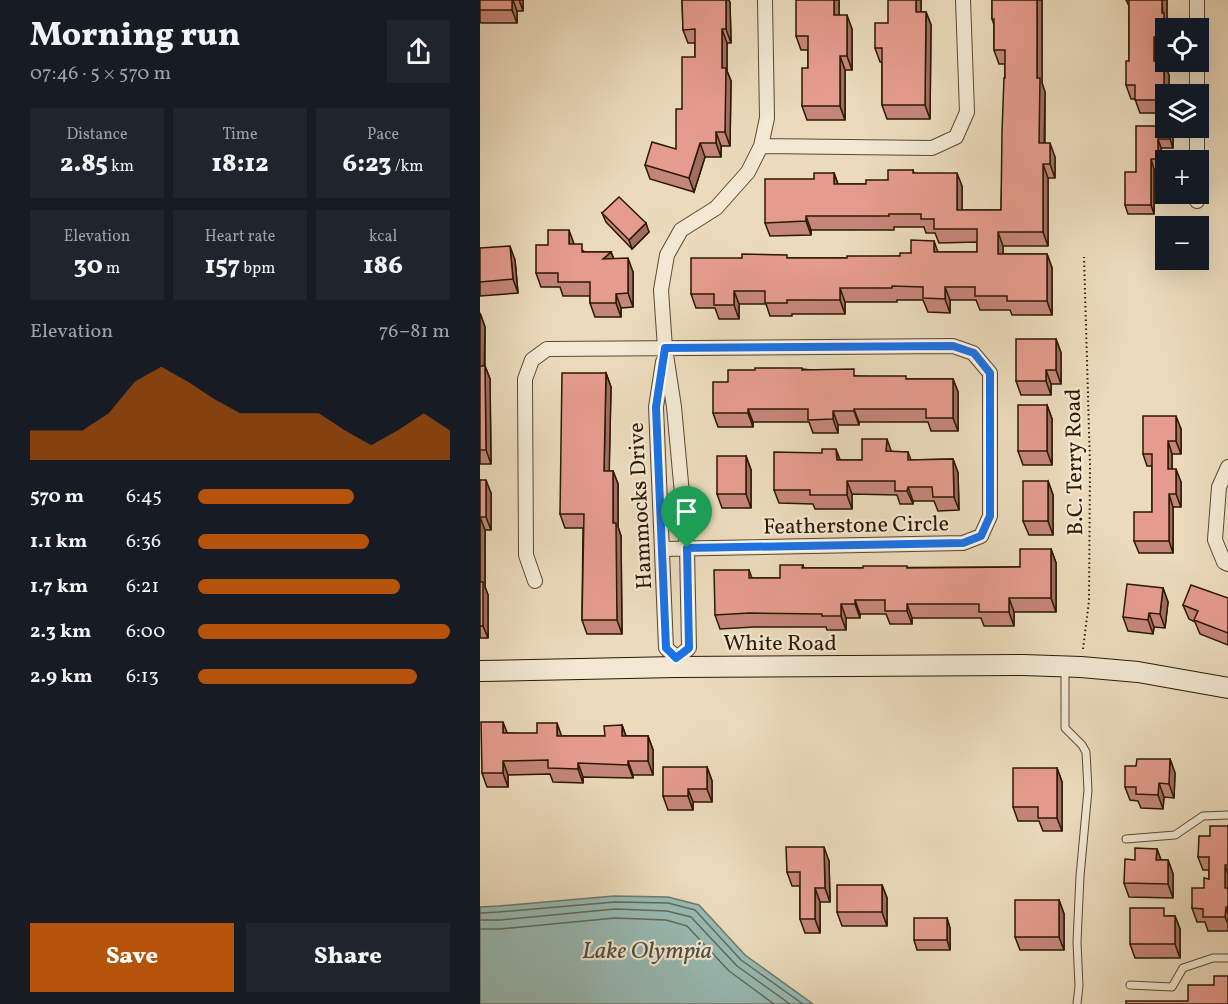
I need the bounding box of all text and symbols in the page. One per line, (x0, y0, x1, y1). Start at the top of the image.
text: Morning run (30, 14, 240, 60)
map controls (1155, 18, 1209, 270)
button: locate (1155, 18, 1209, 72)
button: share (387, 20, 450, 83)
text: 07:46 · 5 × 570 m (30, 60, 171, 88)
button: layers (1155, 84, 1209, 138)
text: Distance (66, 124, 128, 146)
text: Time (222, 124, 258, 146)
text: Pace (367, 124, 399, 146)
text: 2.85 (60, 146, 108, 182)
text: 18:12 (212, 146, 268, 182)
text: 6:23 (343, 146, 392, 182)
button: + (1155, 150, 1209, 204)
text: km (108, 156, 134, 178)
text: /km (392, 156, 423, 178)
button: − (1155, 216, 1209, 270)
text: Elevation (64, 226, 130, 248)
text: Heart rate (205, 226, 275, 248)
text: kcal (369, 226, 397, 248)
text: 30 (74, 248, 103, 284)
text: 157 (205, 248, 240, 284)
text: 186 (363, 248, 403, 284)
text: m (103, 258, 120, 280)
text: bpm (240, 258, 275, 280)
text: Elevation (30, 318, 113, 346)
text: 76–81 m (379, 318, 450, 346)
street label: B.C. Terry Road (1059, 388, 1092, 536)
street label: Hammocks Drive (622, 422, 661, 590)
text: 570 m (30, 483, 84, 511)
text: 6:45 (126, 483, 162, 511)
pin (661, 486, 712, 548)
icon: arrive (670, 495, 703, 528)
street label: Featherstone Circle (763, 509, 949, 544)
text: 1.1 km (30, 528, 87, 556)
text: 6:36 (126, 528, 161, 556)
text: 1.7 km (30, 573, 88, 601)
text: 6:21 (126, 573, 159, 601)
text: 2.3 km (30, 618, 91, 646)
text: 6:00 (126, 618, 165, 646)
street label: White Road (723, 629, 837, 660)
text: 2.9 km (30, 663, 93, 691)
text: 6:13 (126, 663, 159, 691)
button: Save (30, 923, 234, 992)
button: Share (246, 923, 450, 992)
water label: Lake Olympia (582, 935, 712, 969)

